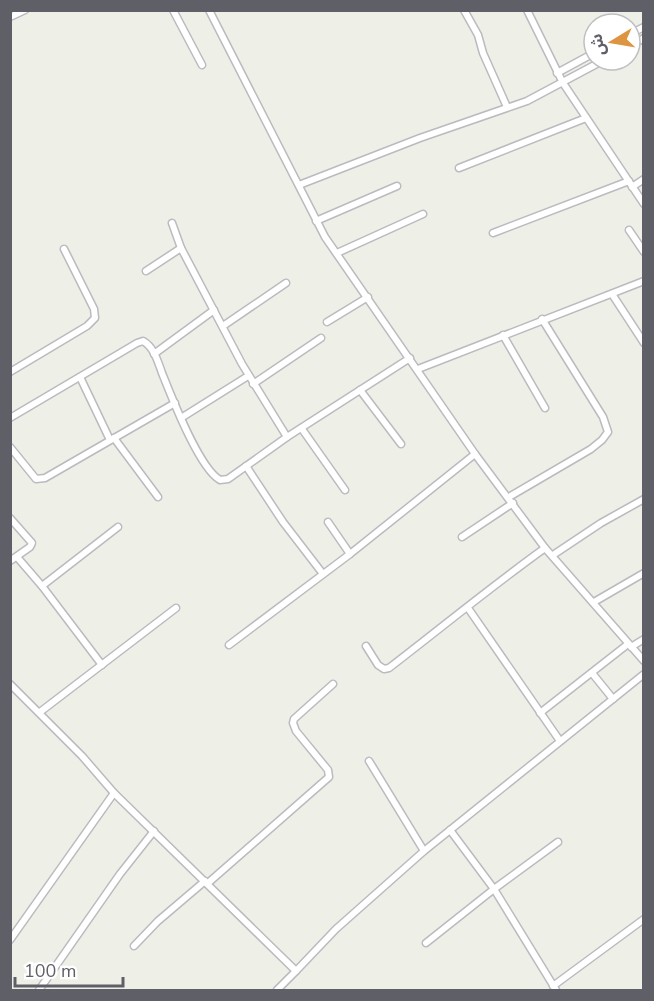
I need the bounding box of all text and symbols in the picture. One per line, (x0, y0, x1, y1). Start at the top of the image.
north arrow (582, 12, 642, 72)
text: ش (585, 32, 611, 58)
scale bar (15, 950, 123, 988)
text: 100 m (24, 959, 76, 983)

